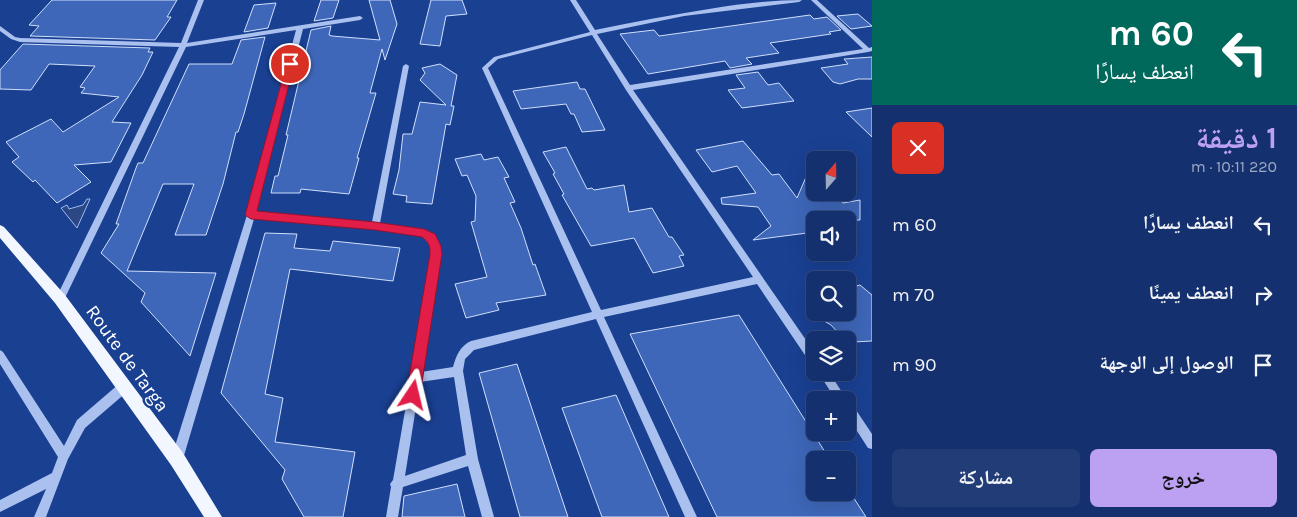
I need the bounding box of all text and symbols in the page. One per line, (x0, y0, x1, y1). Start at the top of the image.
text: 60 m (1109, 13, 1194, 54)
icon: left (1212, 20, 1277, 85)
pin (269, 43, 311, 85)
icon: arrive (276, 50, 304, 78)
text: انعطف يسارًا (1095, 59, 1194, 85)
text: 1 دقيقة (1196, 120, 1277, 156)
button: close (892, 122, 944, 174)
north arrow (806, 151, 856, 201)
map controls (806, 151, 856, 501)
text: 220 m · 10:11 (1191, 157, 1277, 176)
button: sound (806, 211, 856, 261)
icon: left (1249, 211, 1277, 239)
text: انعطف يسارًا (1143, 212, 1234, 234)
text: 60 m (892, 214, 936, 236)
button: search (806, 271, 856, 321)
icon: right (1249, 281, 1277, 309)
text: انعطف يمينًا (1149, 282, 1234, 304)
text: 70 m (892, 284, 935, 306)
street label: Route de Targa (81, 301, 173, 416)
button: layers (806, 331, 856, 381)
icon: arrive (1249, 351, 1277, 379)
text: الوصول إلى الوجهة (1099, 352, 1234, 374)
text: 90 m (892, 354, 937, 376)
position arrow (386, 368, 438, 420)
button: + (806, 391, 856, 441)
button: مشاركة (892, 449, 1080, 507)
button: خروج (1090, 449, 1277, 507)
button: − (806, 451, 856, 501)

